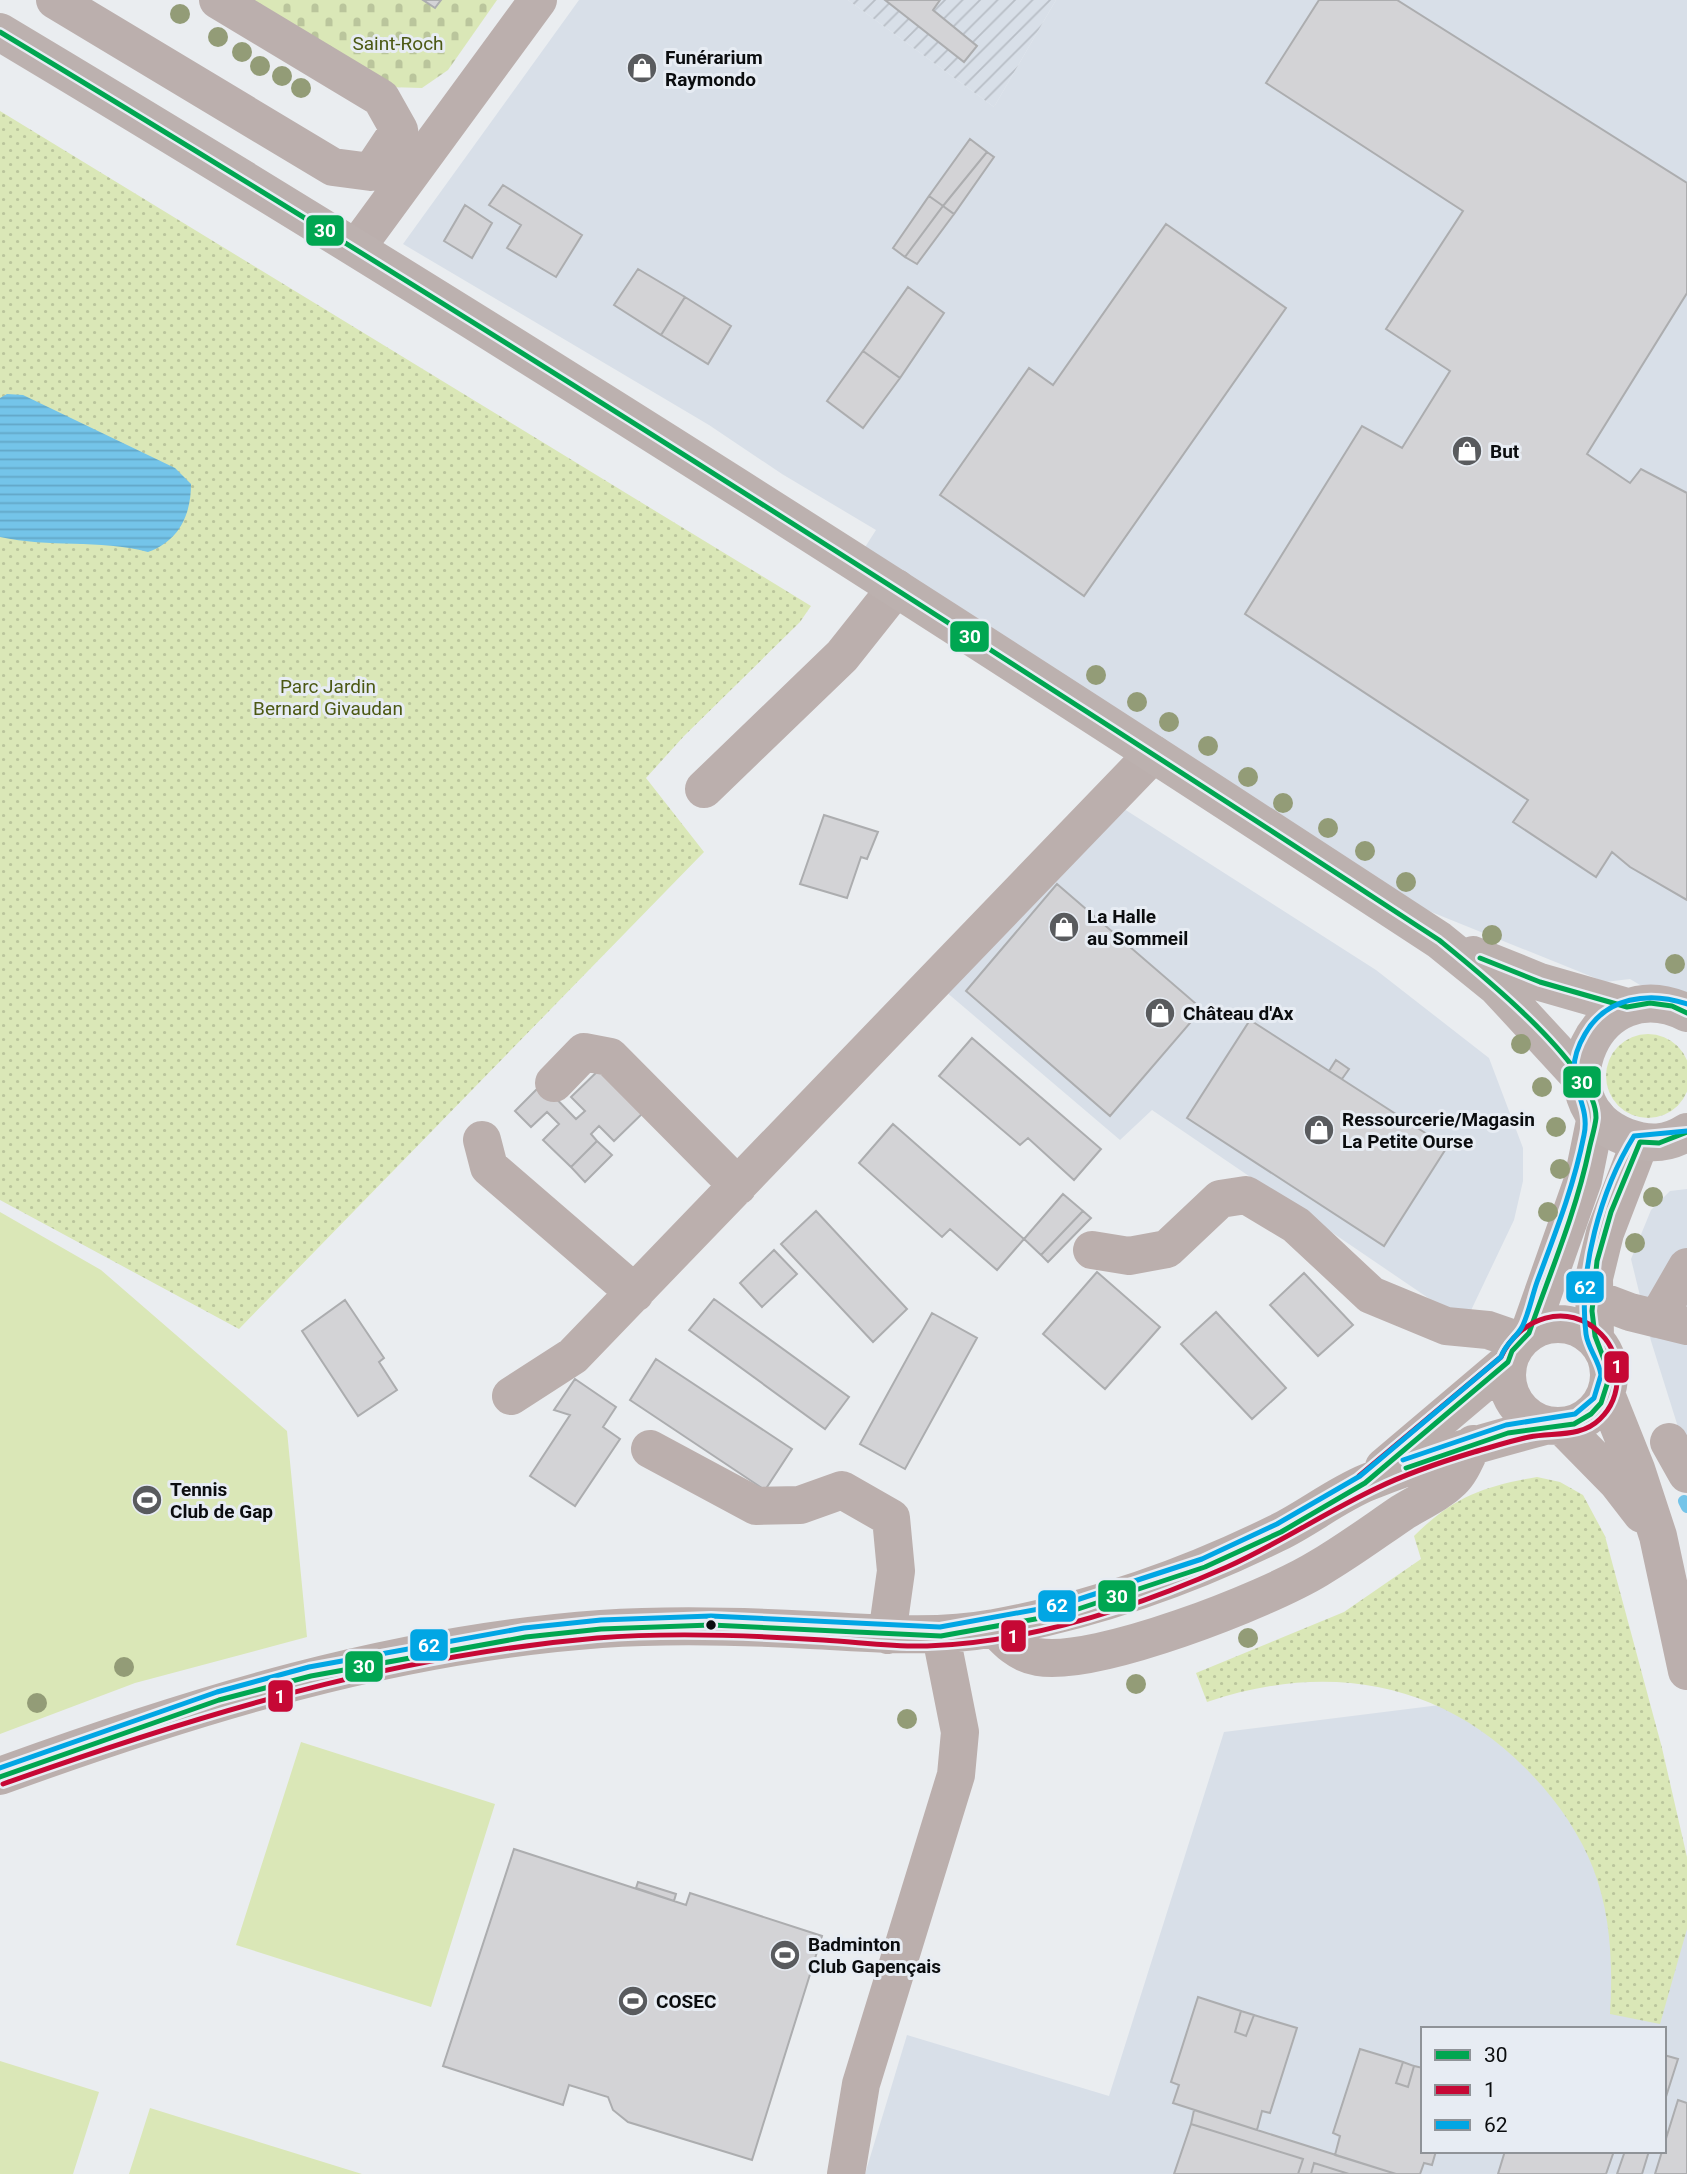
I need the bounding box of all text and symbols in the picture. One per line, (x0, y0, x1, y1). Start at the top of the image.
park label: Saint-Roch (352, 32, 444, 55)
place label: Funérarium Raymondo (665, 46, 763, 91)
shop icon: Funérarium Raymondo (625, 51, 659, 85)
line badge: 30 (305, 214, 345, 247)
text: 30 (314, 219, 336, 242)
shop icon: But (1450, 434, 1484, 468)
place label: But (1490, 440, 1520, 463)
line badge: 30 (949, 620, 990, 653)
text: 30 (959, 625, 981, 648)
park label: Parc Jardin Bernard Givaudan (253, 675, 403, 720)
place label: La Halle au Sommeil (1087, 905, 1188, 950)
shop icon: La Halle au Sommeil (1047, 910, 1081, 944)
shop icon: Château d'Ax (1143, 996, 1177, 1030)
place label: Château d'Ax (1183, 1002, 1294, 1025)
line badge: 30 (1562, 1065, 1602, 1099)
text: 30 (1571, 1071, 1593, 1094)
place label: Ressourcerie/Magasin La Petite Ourse (1342, 1108, 1535, 1153)
shop icon: Ressourcerie/Magasin La Petite Ourse (1302, 1113, 1336, 1147)
line badge: 62 (1565, 1270, 1605, 1304)
text: 62 (1574, 1276, 1596, 1299)
line badge: 1 (1603, 1350, 1630, 1384)
text: 1 (1612, 1355, 1622, 1378)
place label: Tennis Club de Gap (170, 1478, 273, 1523)
sports icon: Tennis Club de Gap (130, 1483, 164, 1517)
line badge: 30 (1097, 1579, 1137, 1613)
text: 30 (1106, 1585, 1128, 1608)
line badge: 62 (1037, 1589, 1077, 1623)
text: 62 (1046, 1594, 1068, 1617)
unlabelled marker (704, 1618, 718, 1632)
line badge: 1 (1000, 1619, 1027, 1653)
text: 1 (1008, 1625, 1018, 1648)
line badge: 62 (409, 1628, 449, 1662)
text: 62 (418, 1634, 440, 1657)
line badge: 30 (344, 1650, 384, 1683)
text: 30 (353, 1655, 375, 1678)
line badge: 1 (267, 1679, 294, 1713)
text: 1 (275, 1685, 285, 1708)
place label: Badminton Club Gapençais (808, 1933, 941, 1978)
sports icon: Badminton Club Gapençais (768, 1938, 802, 1972)
sports icon: COSEC (616, 1984, 650, 2018)
place label: COSEC (656, 1990, 716, 2013)
legend (1421, 2027, 1666, 2153)
text: 30 (1484, 2043, 1508, 2067)
text: 1 (1484, 2078, 1496, 2102)
text: 62 (1484, 2113, 1508, 2137)

